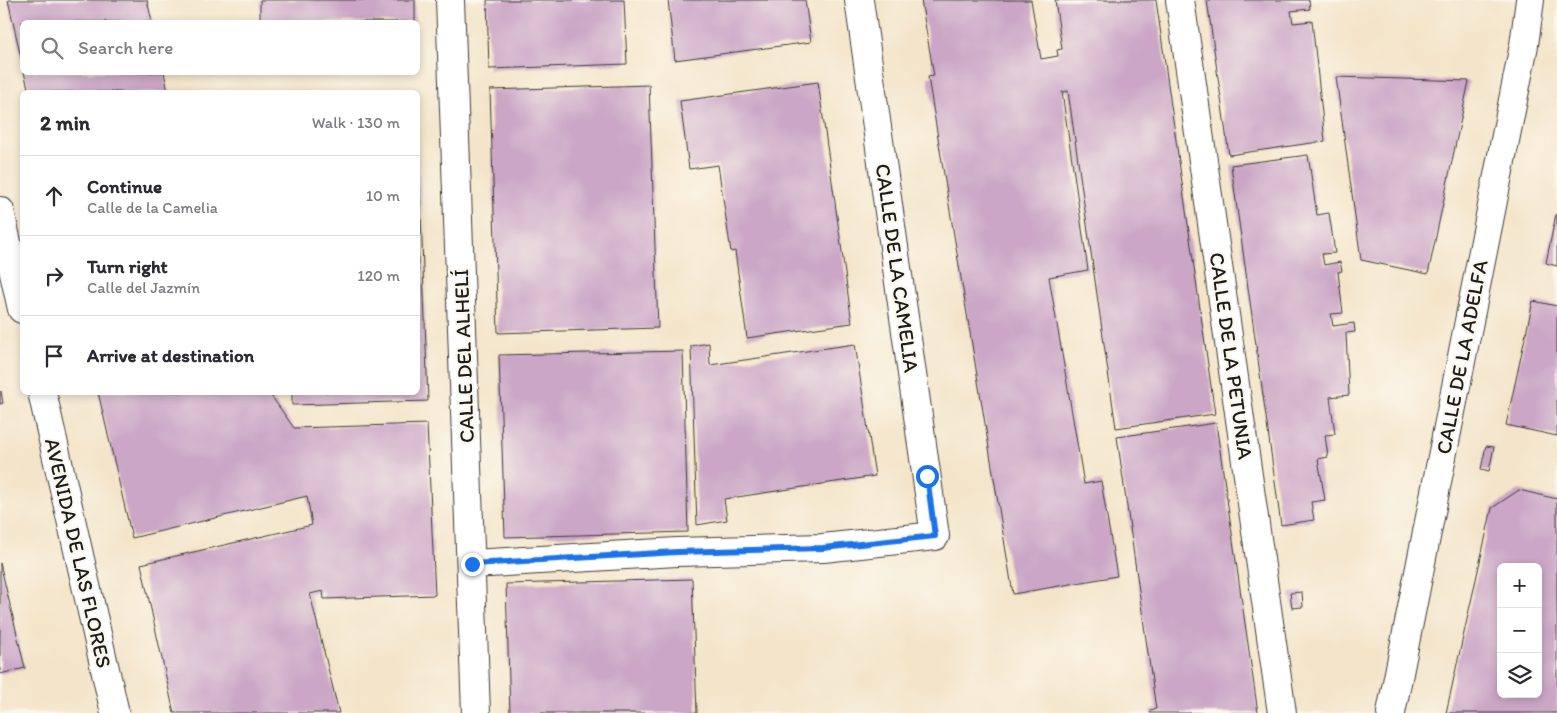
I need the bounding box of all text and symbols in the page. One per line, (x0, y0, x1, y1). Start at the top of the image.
search box (20, 20, 420, 75)
icon: search (38, 34, 66, 62)
text: Search here (78, 36, 173, 59)
text: 2 min (40, 110, 90, 135)
text: Walk · 130 m (312, 113, 400, 132)
street label: CALLE DE LA CAMELIA (870, 162, 925, 375)
text: Continue (87, 175, 162, 198)
icon: ahead (40, 182, 68, 210)
text: 10 m (366, 186, 400, 205)
text: Calle de la Camelia (87, 198, 218, 217)
street label: CALLE DE LA PETUNIA (1205, 251, 1258, 462)
text: Turn right (87, 255, 168, 278)
street label: CALLE DE LA ADELFA (1430, 257, 1493, 456)
icon: right (40, 262, 68, 290)
text: 120 m (357, 266, 400, 285)
street label: CALLE DEL ALHELÍ (448, 268, 479, 444)
text: Calle del Jazmín (87, 278, 200, 297)
icon: arrive (40, 342, 68, 370)
text: Arrive at destination (87, 344, 254, 367)
street label: AVENIDA DE LAS FLORES (40, 436, 117, 670)
route start (916, 465, 939, 488)
route end (461, 553, 484, 576)
map controls (1497, 563, 1542, 698)
button: + (1497, 563, 1542, 608)
button: − (1497, 608, 1542, 653)
button: layers (1497, 653, 1542, 698)

